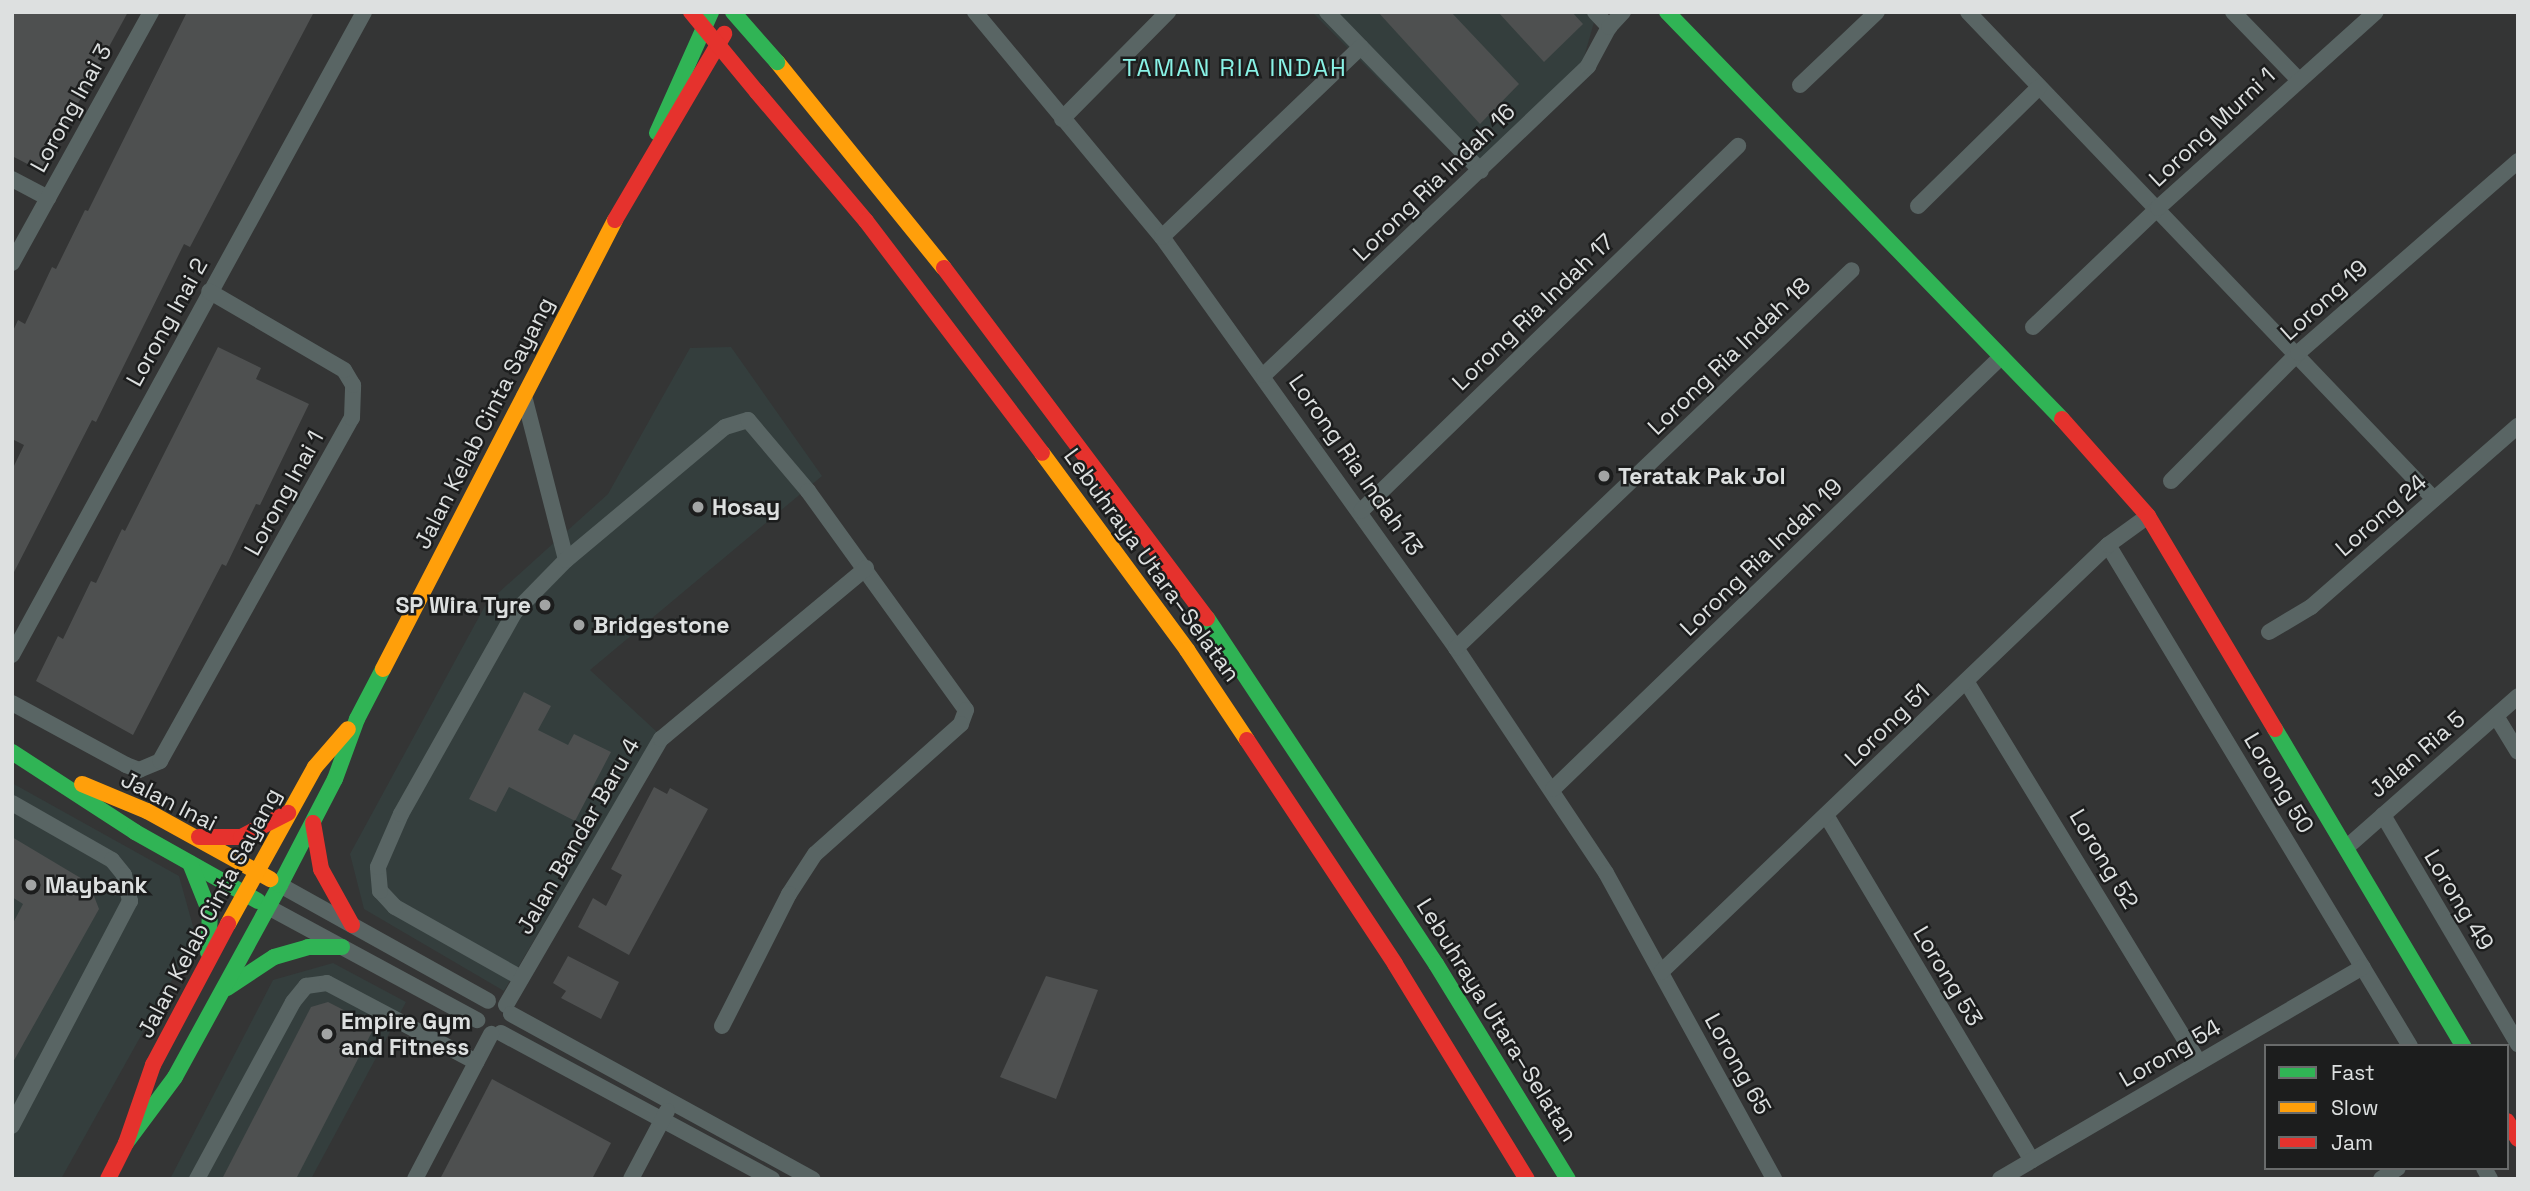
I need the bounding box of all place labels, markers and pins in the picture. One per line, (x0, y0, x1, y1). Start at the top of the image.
place label: Teratak Pak Jol (1618, 462, 1786, 490)
marker: Teratak Pak Jol (1596, 468, 1612, 484)
place label: Hosay (712, 493, 780, 521)
marker: Hosay (690, 499, 706, 515)
place label: SP Wira Tyre (395, 591, 531, 619)
marker: SP Wira Tyre (537, 597, 553, 613)
place label: Bridgestone (593, 611, 730, 639)
marker: Bridgestone (571, 617, 587, 633)
place label: Maybank (45, 871, 148, 899)
marker: Maybank (23, 877, 39, 893)
place label: Empire Gym and Fitness (341, 1007, 471, 1061)
marker: Empire Gym and Fitness (319, 1026, 335, 1042)

